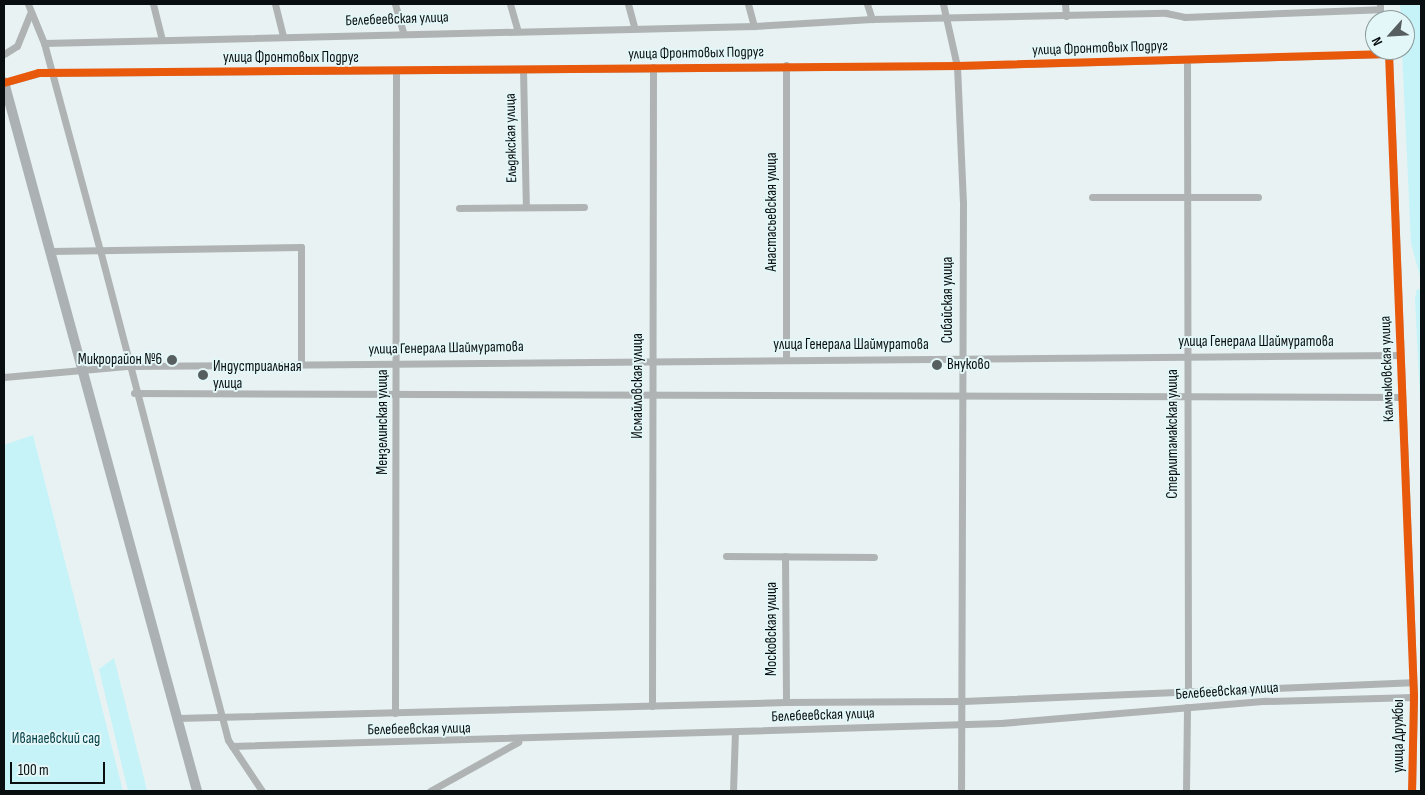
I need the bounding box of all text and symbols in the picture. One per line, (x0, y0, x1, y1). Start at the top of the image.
street label: Белебеевская улица (345, 8, 449, 30)
north arrow (1365, 10, 1415, 60)
text: N (1368, 34, 1386, 48)
street label: улица Фронтовых Подруг (1032, 37, 1168, 59)
street label: улица Фронтовых Подруг (628, 43, 764, 63)
street label: улица Фронтовых Подруг (223, 49, 359, 67)
street label: Ельдякская улица (501, 93, 521, 183)
street label: Анастасьевская улица (763, 153, 781, 271)
street label: Сибайская улица (939, 257, 957, 343)
street label: Калмыковская улица (1376, 315, 1398, 423)
street label: Исмайловская улица (629, 333, 647, 439)
street label: улица Генерала Шаймуратова (1178, 333, 1334, 351)
street label: улица Генерала Шаймуратова (773, 336, 929, 354)
street label: улица Генерала Шаймуратова (368, 338, 524, 358)
place label: Микрорайон №6 (78, 351, 162, 369)
marker: Микрорайон №6 (166, 354, 178, 366)
place label: Внуково (947, 356, 990, 374)
place label: Индустриальная улица (213, 357, 302, 392)
marker: Внуково (931, 359, 943, 371)
marker: Индустриальная улица (197, 369, 209, 381)
street label: Мензелинская улица (374, 369, 392, 475)
street label: Стерлитамакская улица (1164, 369, 1182, 499)
street label: Московская улица (763, 582, 781, 676)
street label: Белебеевская улица (1175, 678, 1279, 704)
street label: улица Дружбы (1390, 699, 1408, 773)
street label: Белебеевская улица (771, 704, 875, 726)
street label: Белебеевская улица (367, 719, 471, 739)
park label: Иванаевский сад (12, 730, 100, 748)
scale bar (12, 752, 108, 784)
text: 100 m (18, 761, 49, 780)

